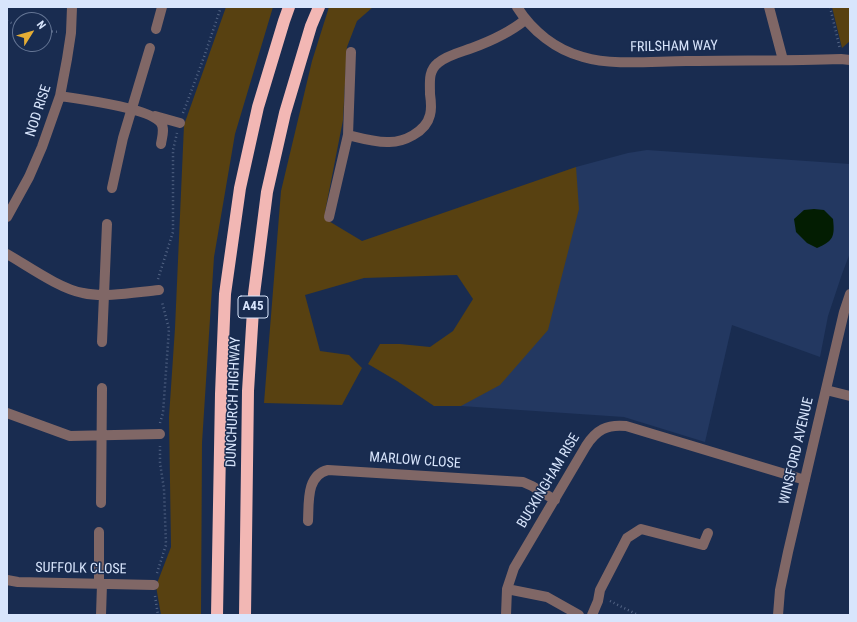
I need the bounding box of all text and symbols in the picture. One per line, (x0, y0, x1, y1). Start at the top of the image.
north arrow (12, 12, 52, 52)
text: N (34, 18, 48, 32)
street label: FRILSHAM WAY (630, 38, 718, 56)
street label: NOD RISE (23, 83, 55, 139)
road number: A45 (238, 296, 268, 318)
street label: DUNCHURCH HIGHWAY (223, 336, 245, 468)
street label: WINSFORD AVENUE (776, 396, 818, 506)
street label: BUCKINGHAM RISE (514, 431, 584, 531)
street label: MARLOW CLOSE (369, 449, 461, 473)
street label: SUFFOLK CLOSE (35, 560, 127, 578)

